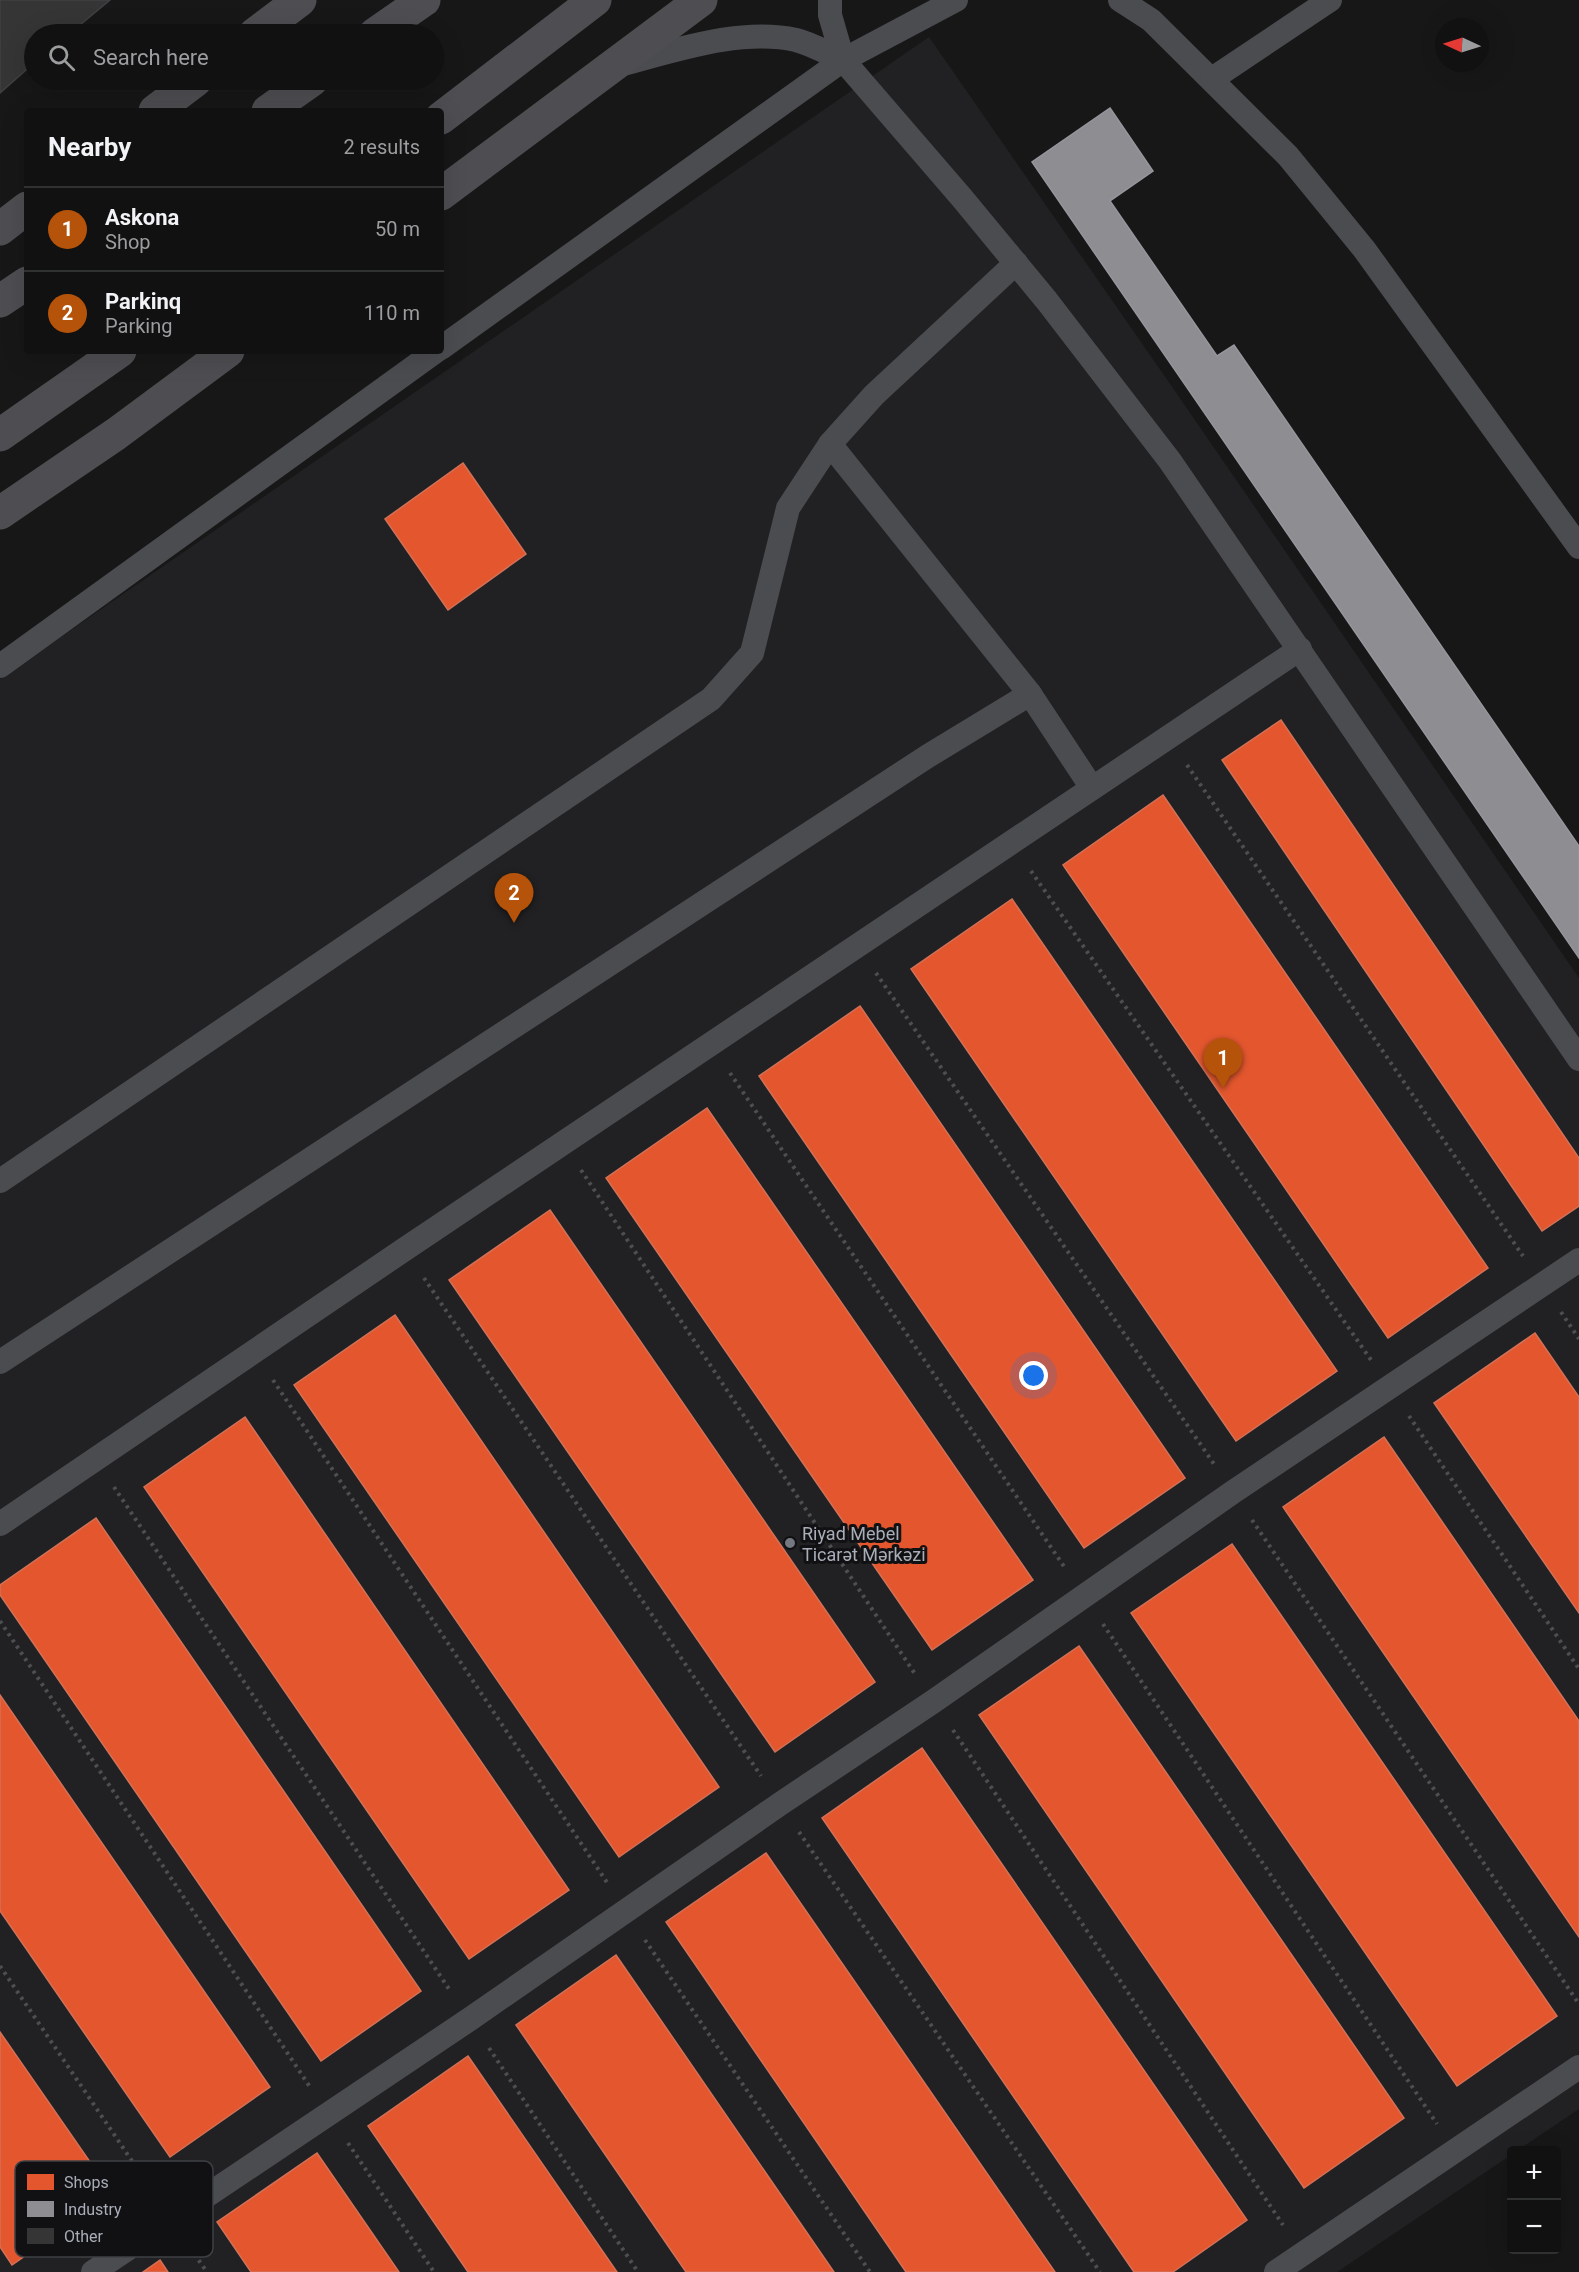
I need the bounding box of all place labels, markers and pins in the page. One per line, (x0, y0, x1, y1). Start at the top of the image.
pin: 2 (494, 874, 534, 923)
pin: 1 (1204, 1038, 1242, 1088)
place label: Riyad Mebel Ticarət Mərkəzi (802, 1523, 926, 1565)
marker: Riyad Mebel Ticarət Mərkəzi (783, 1536, 797, 1550)

